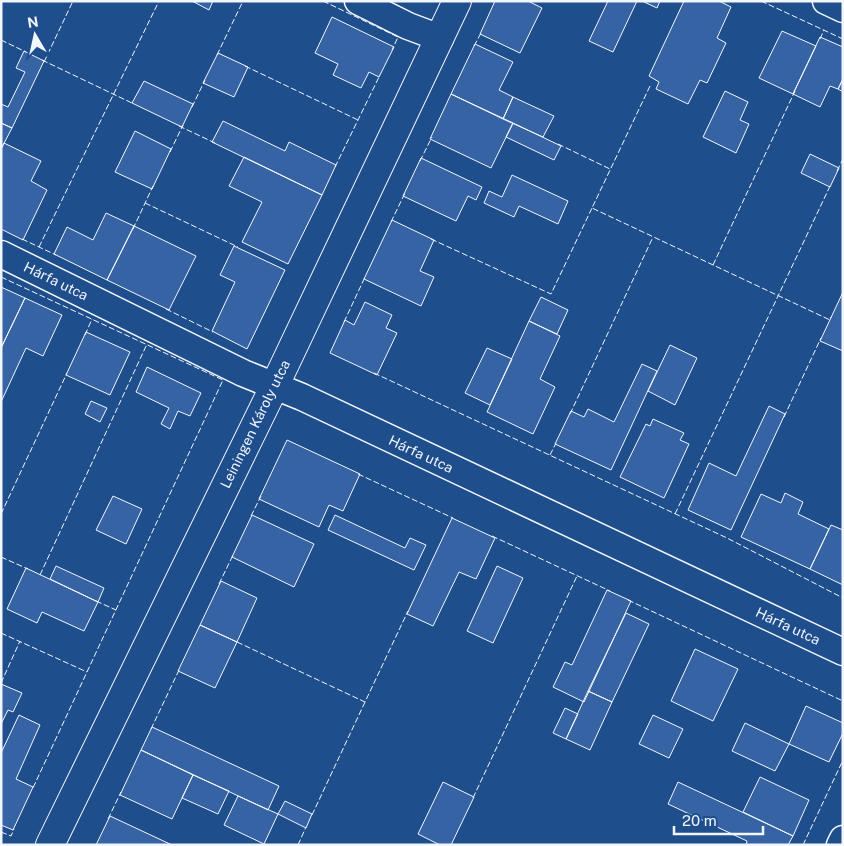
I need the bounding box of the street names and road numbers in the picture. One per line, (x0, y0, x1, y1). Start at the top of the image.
street label: Hárfa utca (21, 259, 91, 303)
street label: Leiningen Károly utca (217, 357, 293, 491)
street label: Hárfa utca (386, 432, 456, 476)
street label: Hárfa utca (753, 604, 823, 648)

